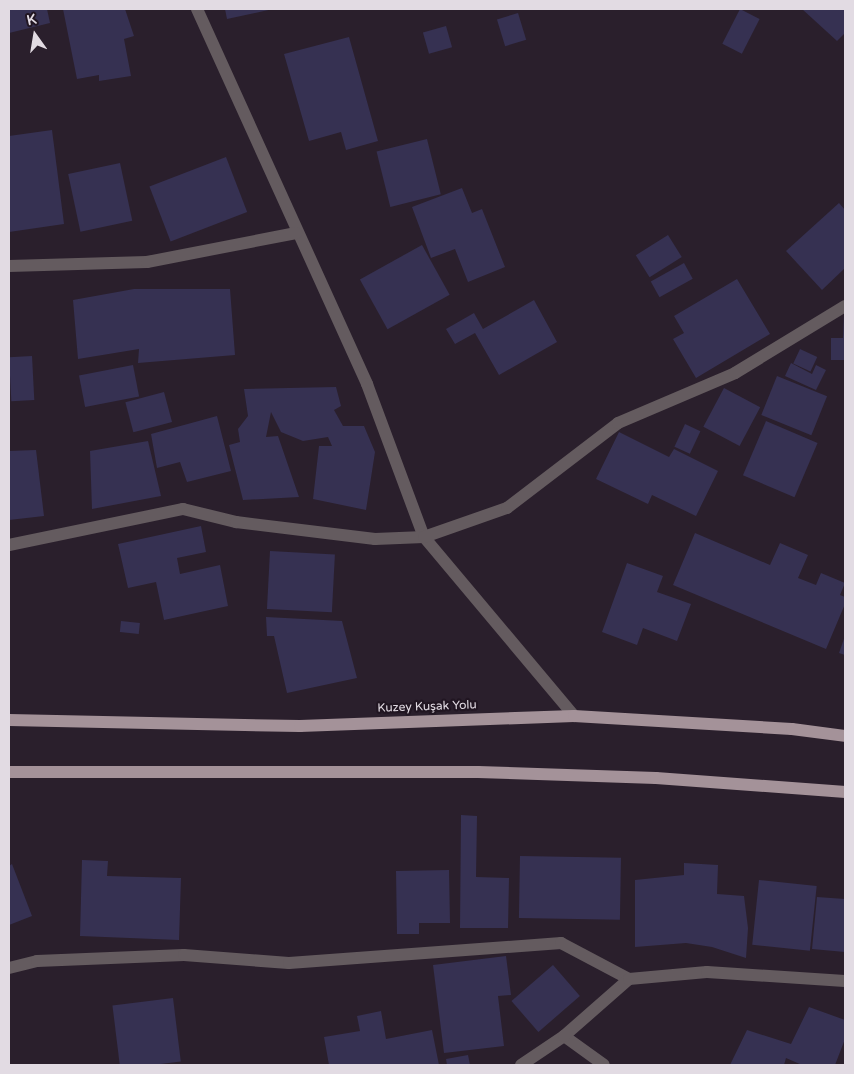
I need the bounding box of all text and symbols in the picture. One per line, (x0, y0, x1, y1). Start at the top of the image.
north arrow (10, 10, 60, 60)
text: K (25, 11, 38, 29)
street label: Kuzey Kuşak Yolu (377, 698, 477, 716)

